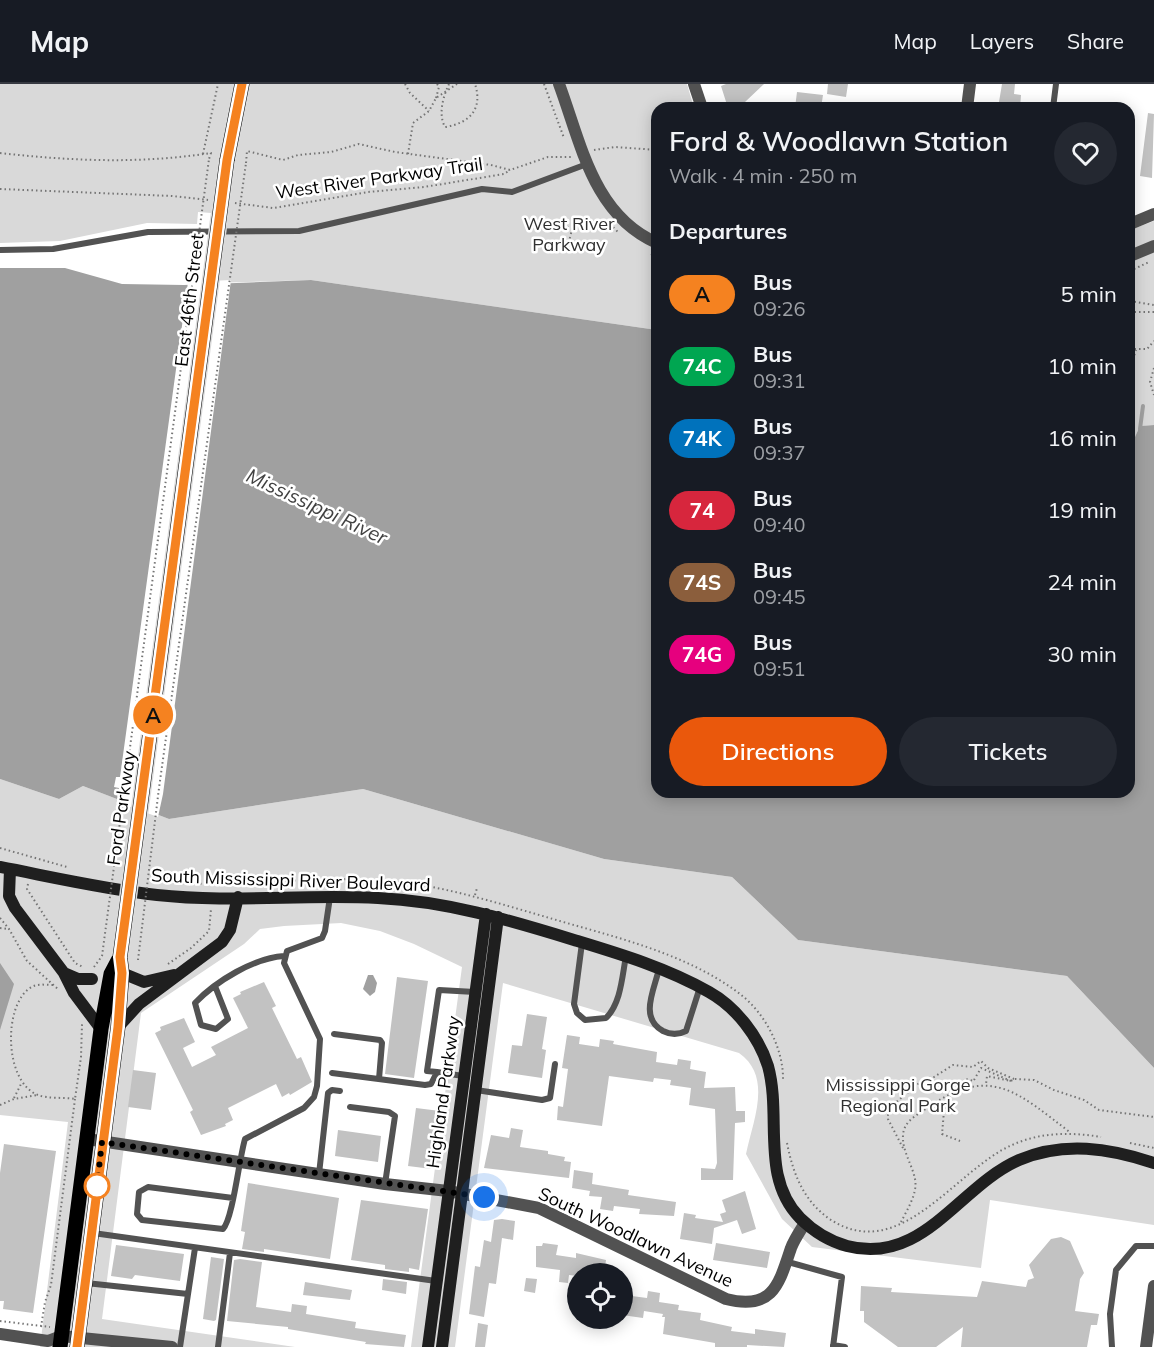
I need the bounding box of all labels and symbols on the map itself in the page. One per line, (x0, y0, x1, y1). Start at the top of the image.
street label: West River Parkway Trail (274, 152, 484, 204)
park label: West River Parkway (523, 212, 615, 256)
street label: East 46th Street (169, 232, 209, 368)
water label: Mississippi River (243, 462, 392, 550)
line badge: A (134, 696, 172, 734)
street label: Ford Parkway (102, 749, 140, 867)
street label: South Mississippi River Boulevard (151, 864, 431, 896)
street label: Highland Parkway (421, 1014, 465, 1170)
park label: Mississippi Gorge Regional Park (825, 1073, 971, 1117)
unlabelled marker (84, 1173, 110, 1199)
your location (469, 1182, 499, 1212)
street label: South Woodlawn Avenue (535, 1182, 737, 1292)

